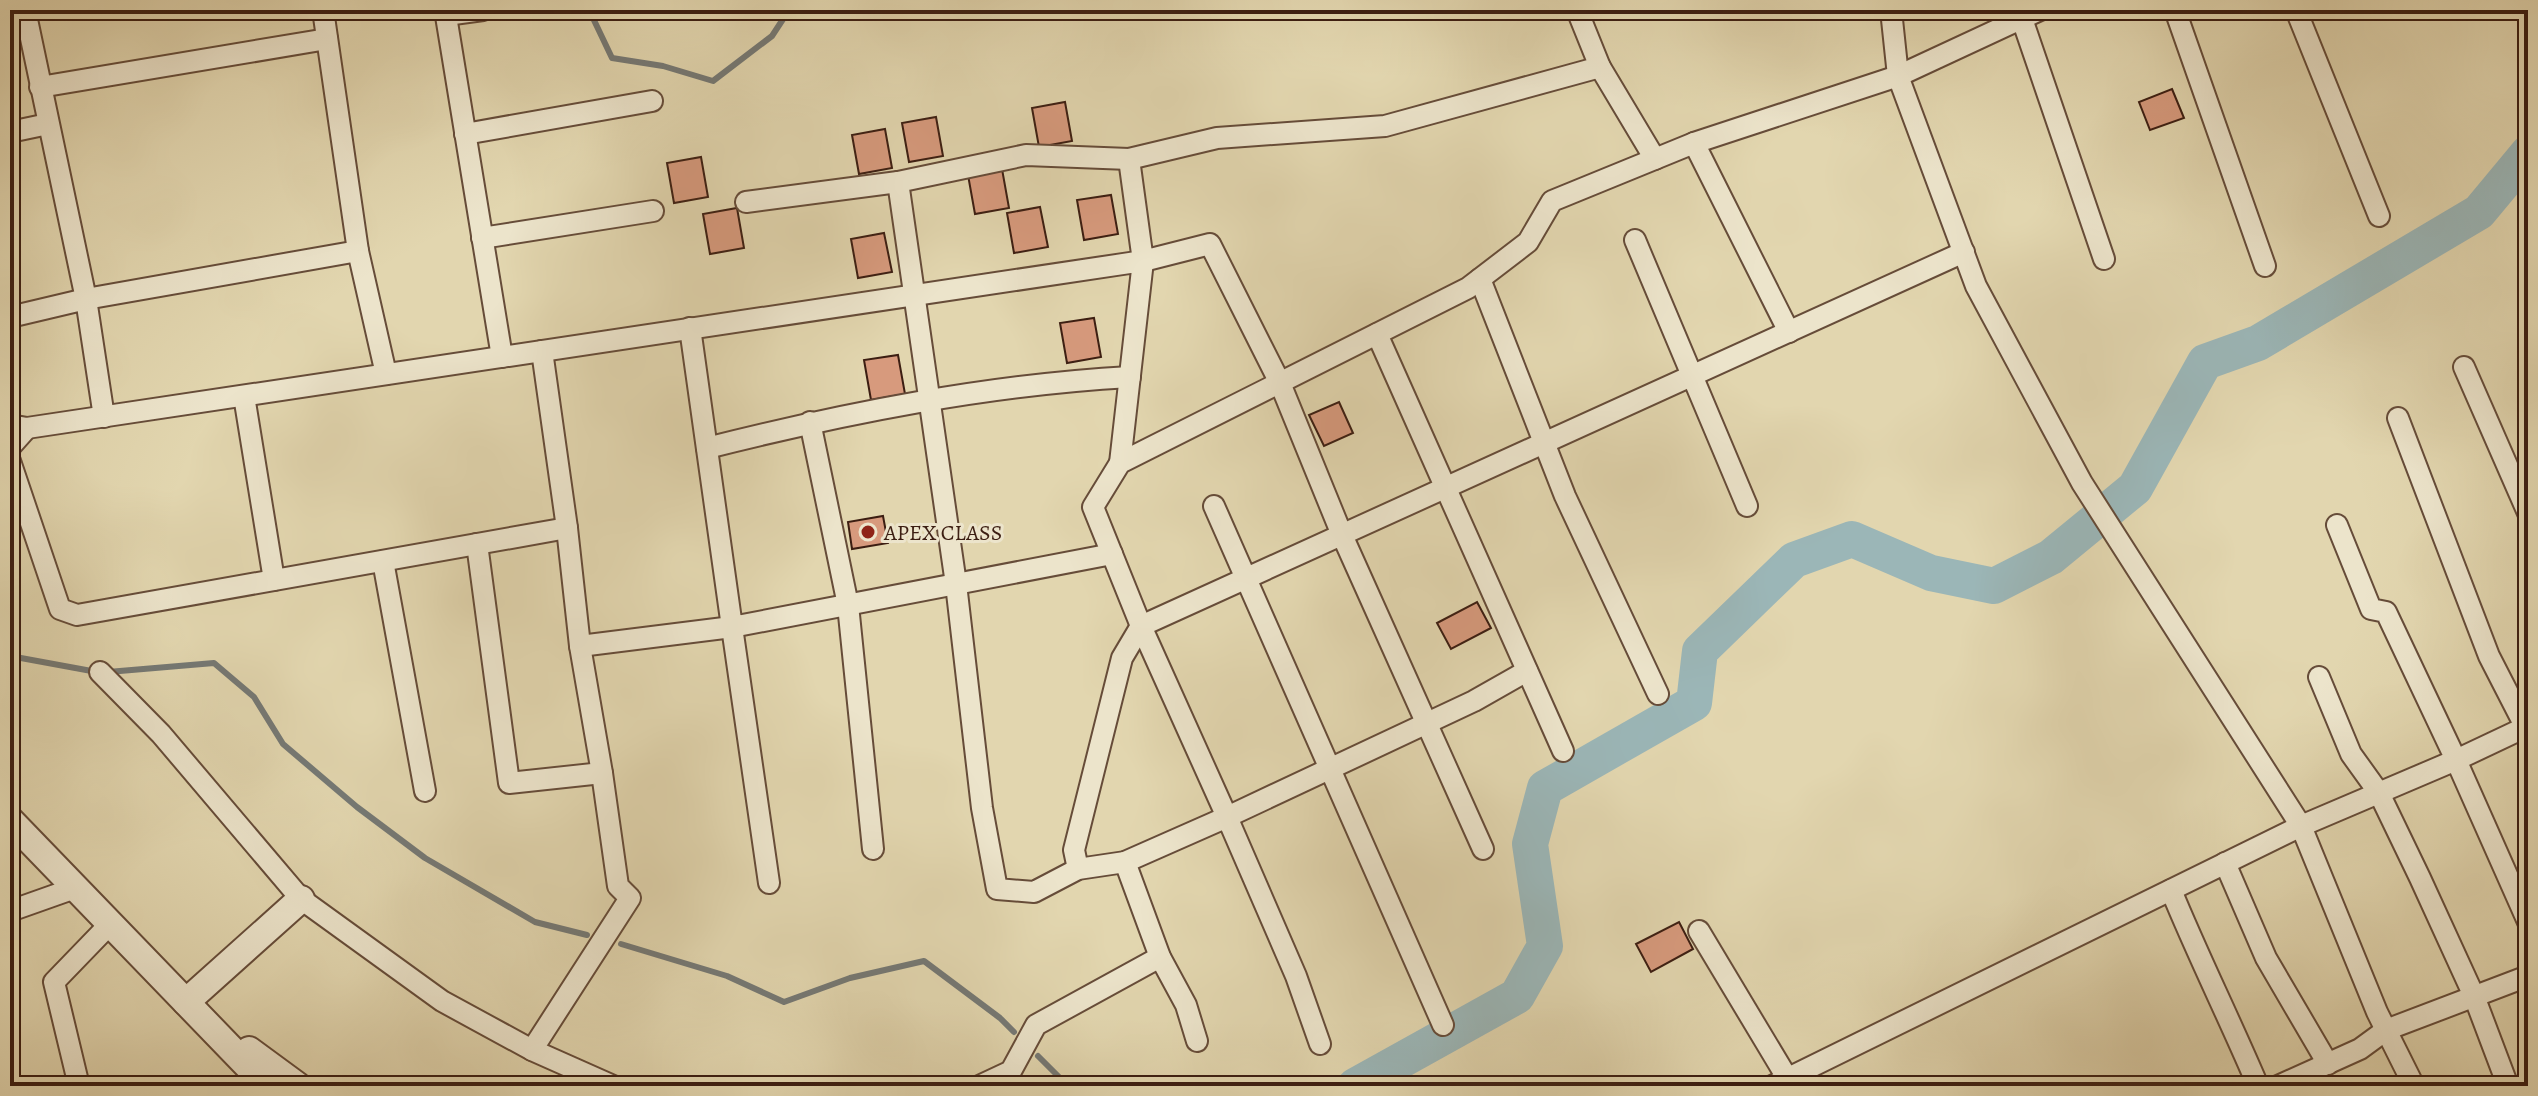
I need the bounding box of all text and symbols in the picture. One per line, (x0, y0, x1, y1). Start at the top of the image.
place label: APEX CLASS (883, 518, 1002, 548)
marker: APEX CLASS (859, 523, 877, 541)

